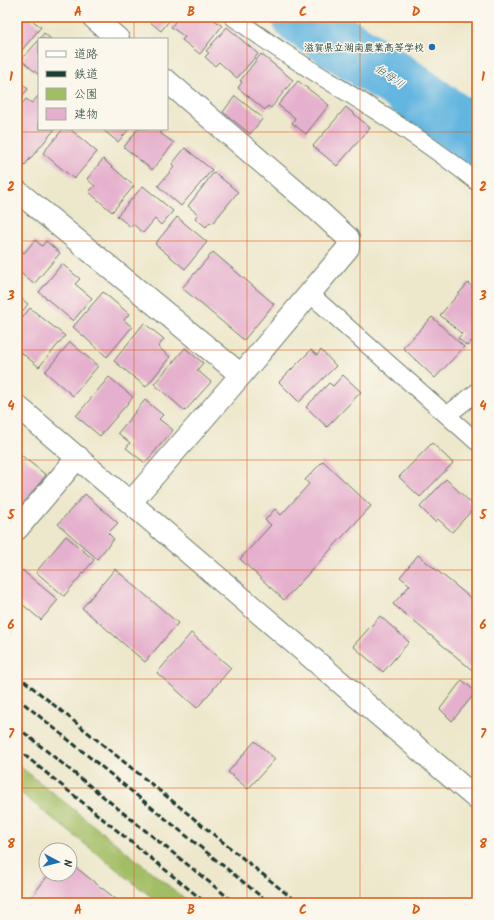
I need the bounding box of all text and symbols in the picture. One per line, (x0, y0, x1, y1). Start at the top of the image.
text: A (74, 2, 82, 23)
text: B (187, 2, 195, 23)
text: C (299, 2, 307, 23)
text: D (412, 2, 421, 23)
legend (38, 38, 168, 130)
place label: 滋賀県立湖南農業高等学校 (304, 40, 424, 56)
marker: 滋賀県立湖南農業高等学校 (427, 42, 437, 52)
text: 道路 (74, 45, 98, 64)
water label: 伯母川 (371, 60, 408, 94)
text: 鉄道 (74, 65, 98, 84)
text: 1 (9, 67, 13, 88)
text: 1 (481, 67, 485, 88)
text: 公園 (74, 85, 98, 104)
text: 建物 (74, 105, 98, 124)
text: 2 (7, 177, 15, 198)
text: 2 (479, 177, 487, 198)
text: 3 (6, 286, 15, 307)
text: 3 (478, 286, 487, 307)
text: 4 (7, 396, 15, 417)
text: 4 (479, 396, 487, 417)
text: 5 (7, 505, 16, 526)
text: 5 (479, 505, 488, 526)
text: 6 (7, 615, 15, 636)
text: 6 (479, 615, 487, 636)
text: 7 (8, 724, 15, 745)
text: 7 (480, 724, 487, 745)
text: 8 (7, 834, 15, 855)
text: 8 (479, 834, 487, 855)
north arrow (38, 842, 78, 882)
text: N (58, 859, 76, 868)
text: A (74, 900, 82, 920)
text: B (187, 900, 195, 920)
text: C (299, 900, 307, 920)
text: D (412, 900, 421, 920)

